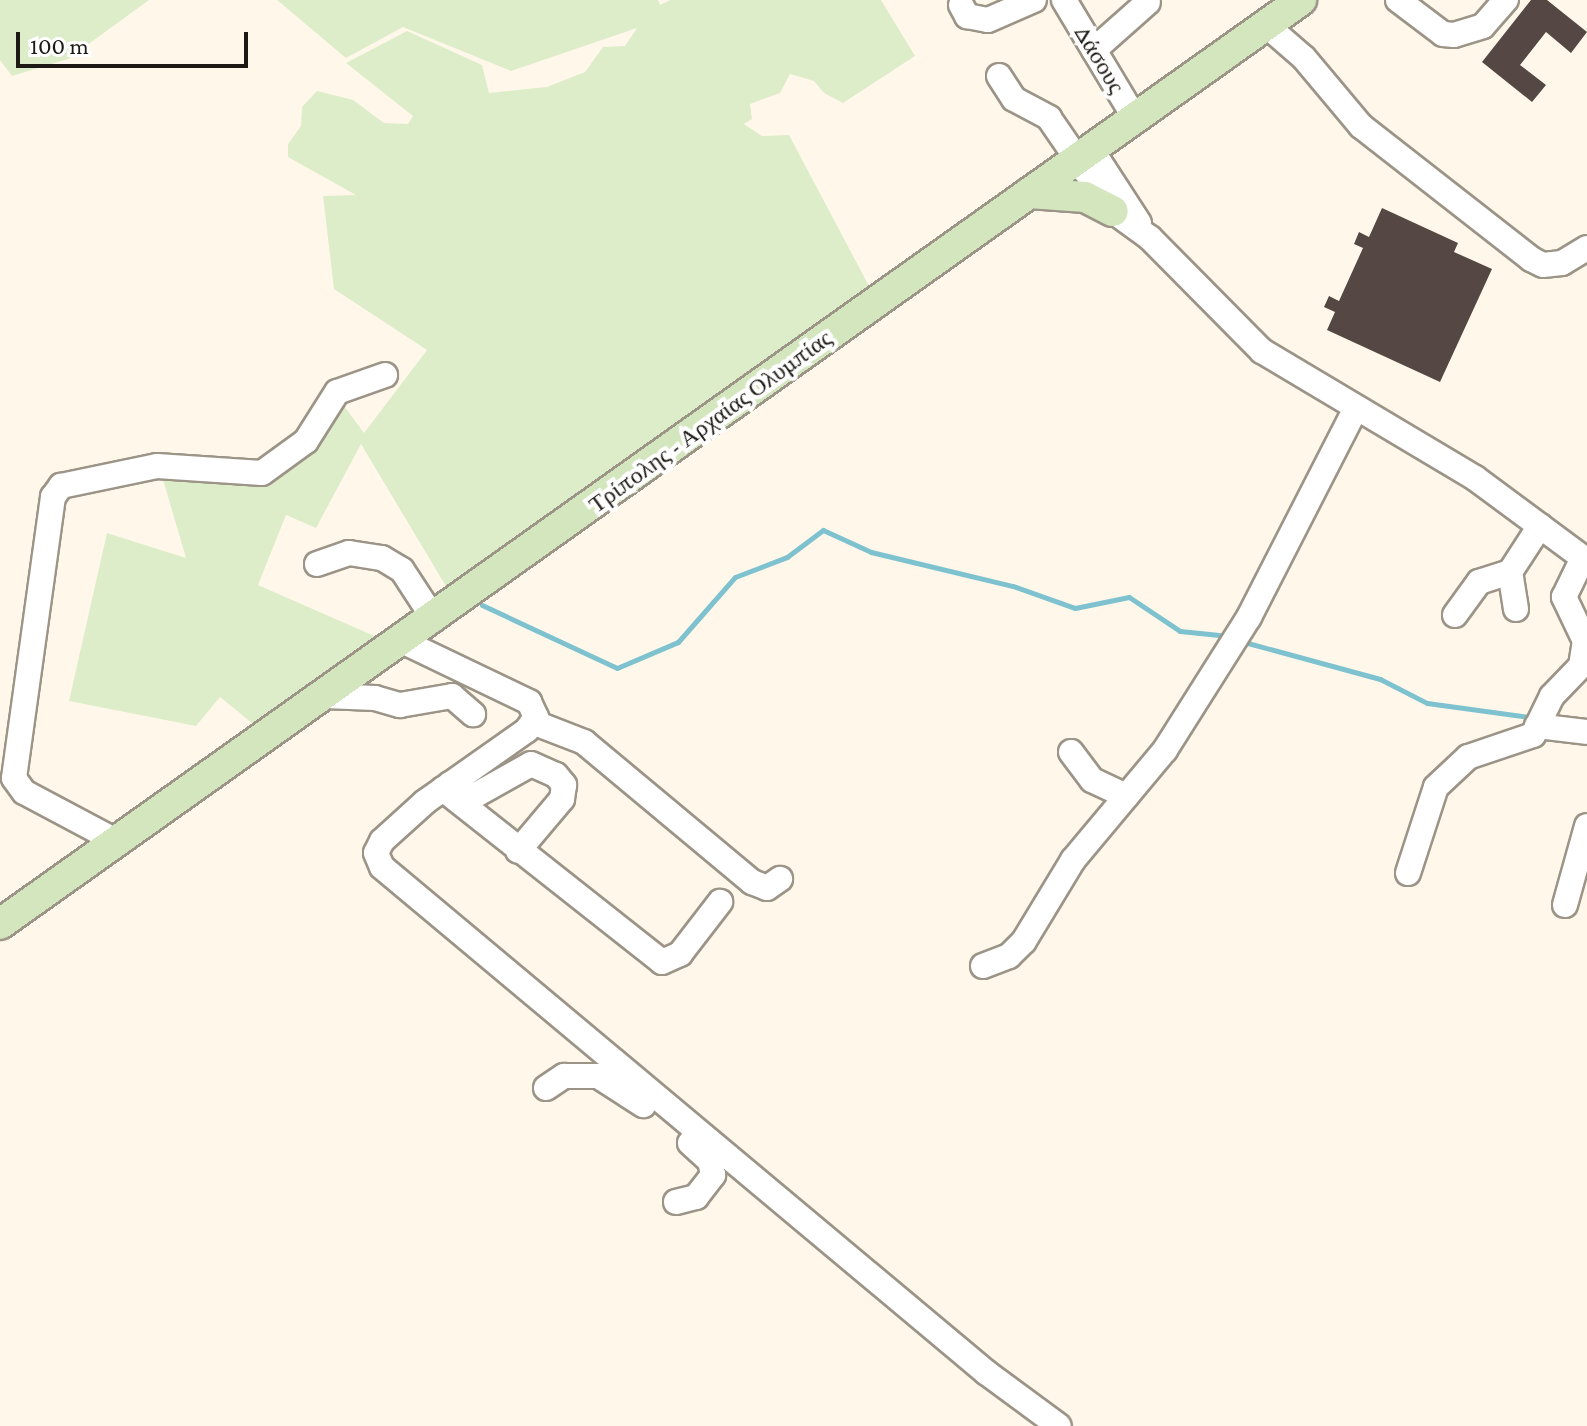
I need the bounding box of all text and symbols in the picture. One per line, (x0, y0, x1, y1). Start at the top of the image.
scale bar (20, 16, 252, 66)
street label: Δάσους (1069, 20, 1131, 98)
text: 100 m (30, 32, 89, 59)
street label: Τρίπολης - Αρχαίας Ολυμπίας (583, 323, 837, 519)

